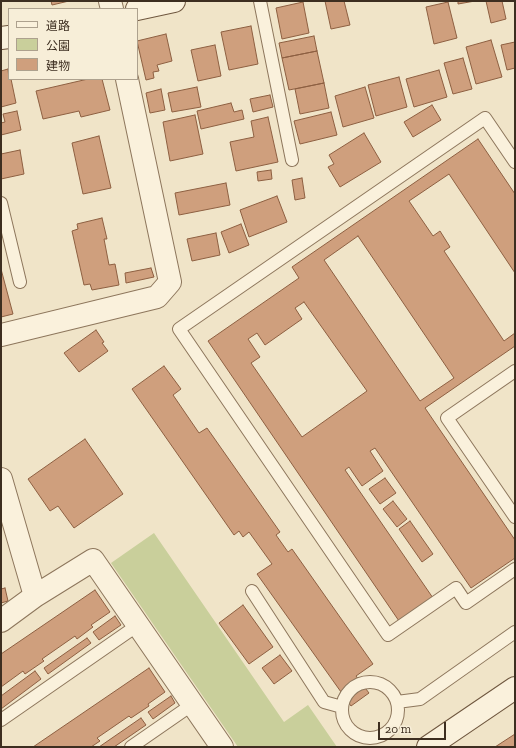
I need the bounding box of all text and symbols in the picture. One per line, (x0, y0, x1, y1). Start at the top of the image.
legend (8, 8, 138, 80)
text: 道路 (46, 19, 70, 33)
text: 公園 (46, 39, 70, 53)
text: 建物 (46, 59, 70, 73)
scale bar (380, 714, 448, 740)
text: 20 m (385, 722, 411, 736)

